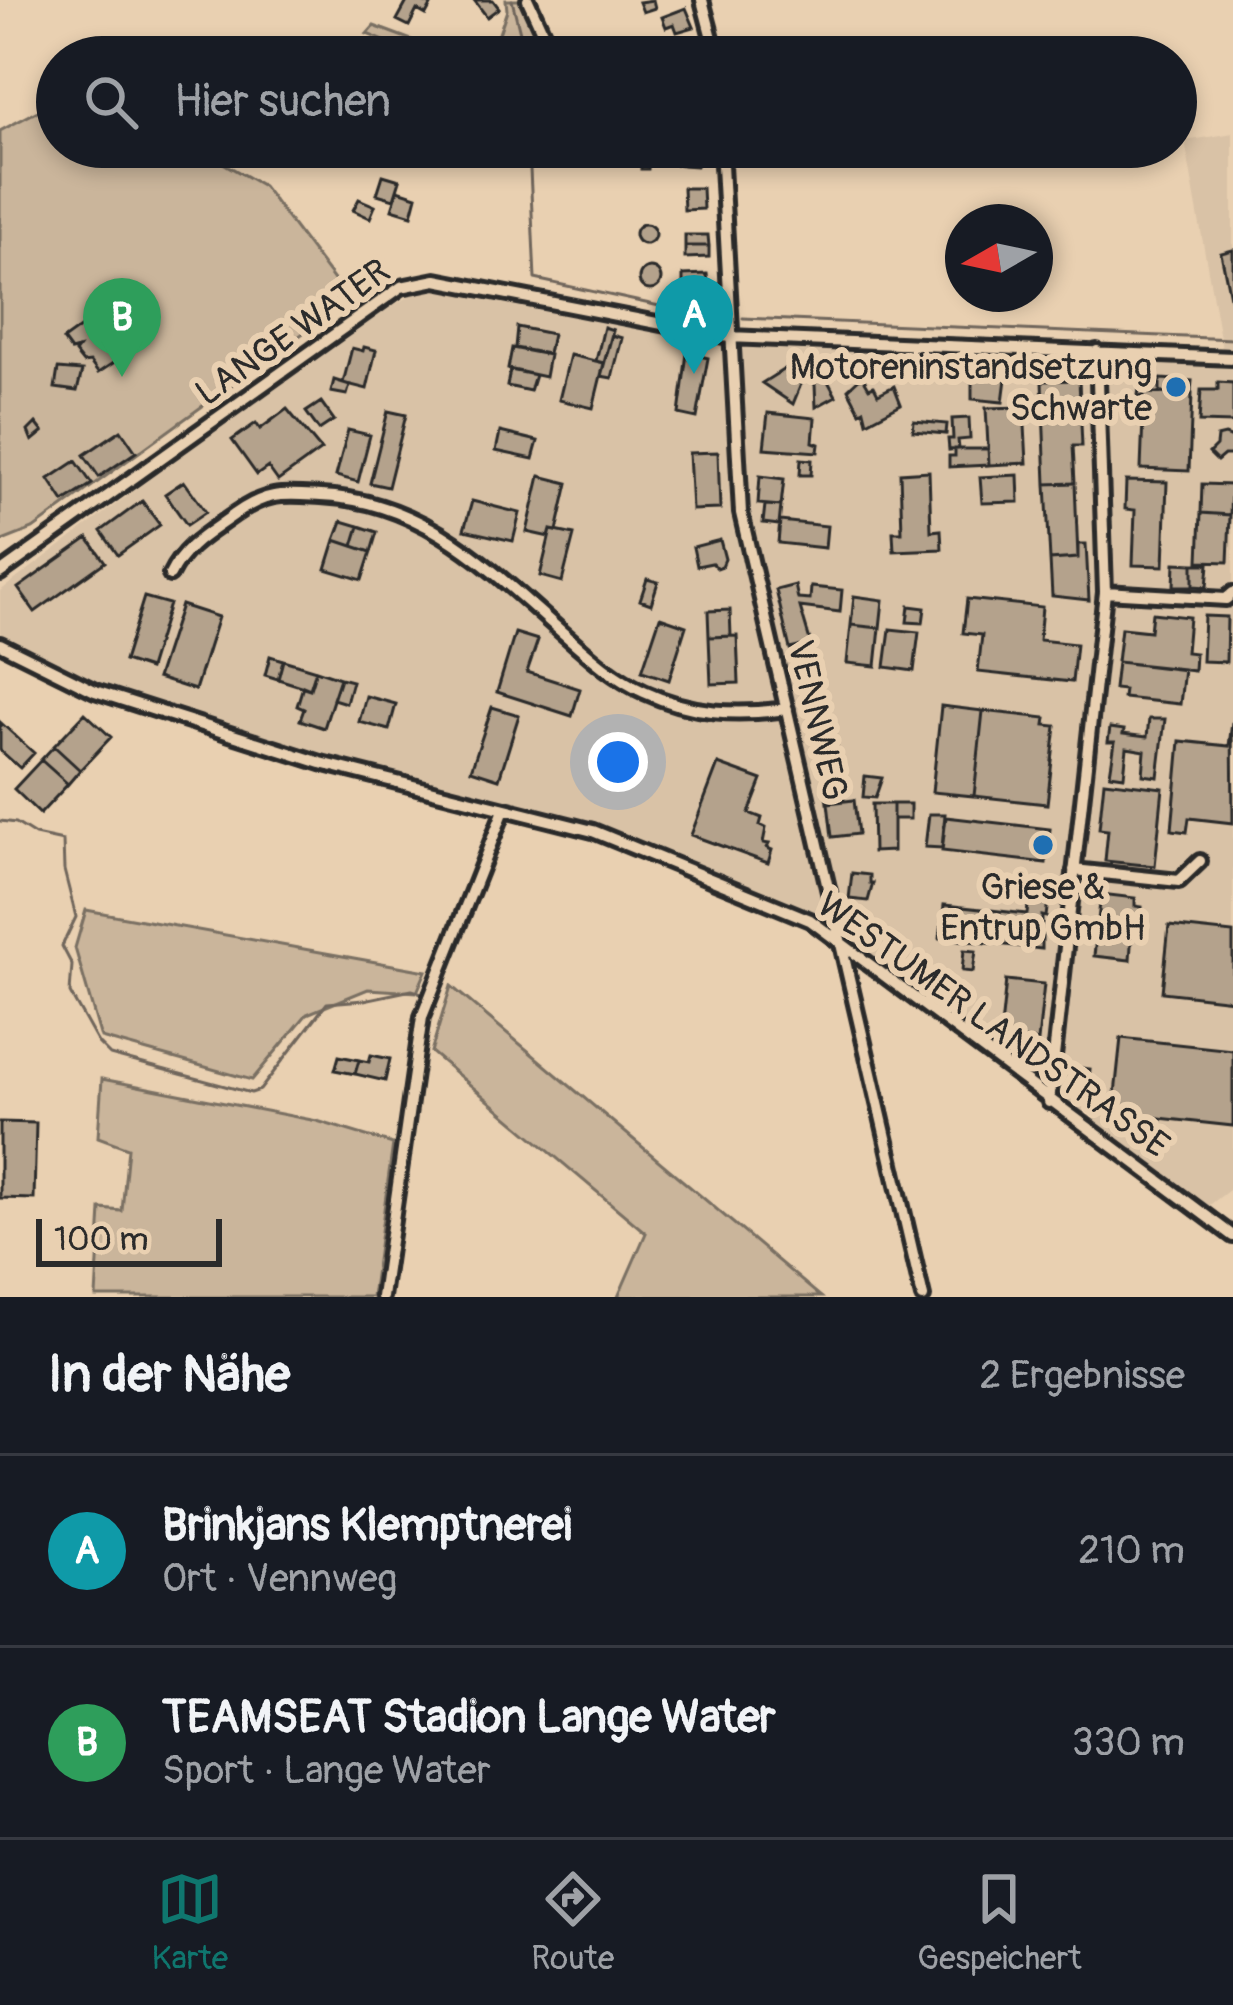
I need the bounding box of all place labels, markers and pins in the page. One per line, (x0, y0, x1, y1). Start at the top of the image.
pin: A (655, 275, 733, 374)
pin: B (83, 278, 161, 377)
place label: Motoreninstandsetzung Schwarte (790, 345, 1152, 431)
marker: Motoreninstandsetzung Schwarte (1163, 374, 1189, 400)
marker: Griese & Entrup GmbH (1030, 832, 1056, 858)
place label: Griese & Entrup GmbH (940, 865, 1146, 951)

